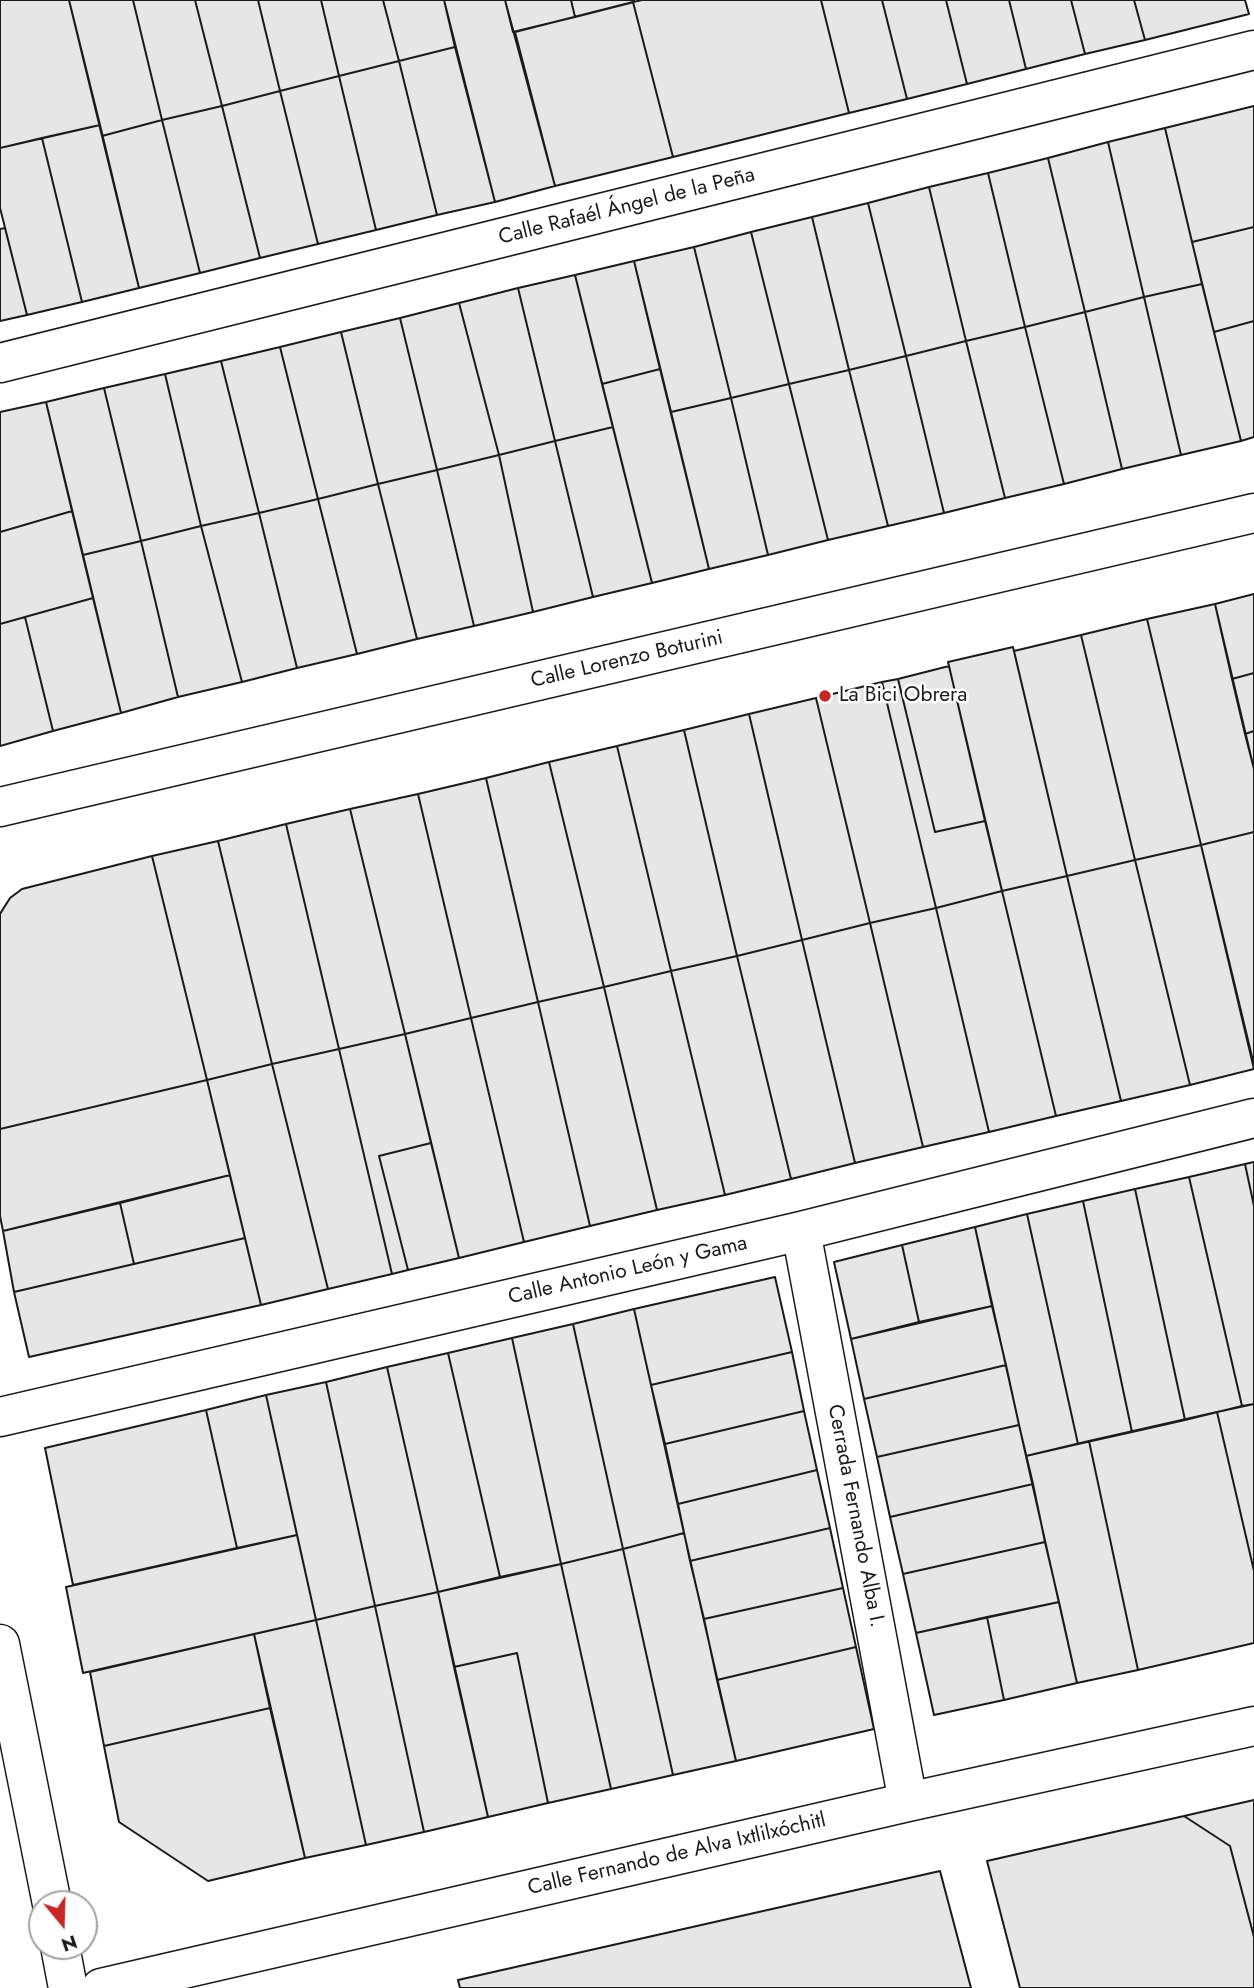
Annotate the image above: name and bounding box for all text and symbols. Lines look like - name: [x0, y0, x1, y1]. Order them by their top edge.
- street label: Calle Rafaél Ángel de la Peña: [496, 163, 758, 251]
- street label: Calle Lorenzo Boturini: [528, 626, 726, 694]
- place label: La Bici Obrera: [839, 683, 967, 709]
- marker: La Bici Obrera: [817, 688, 833, 704]
- street label: Calle Antonio León y Gama: [506, 1231, 750, 1311]
- street label: Cerrada Fernando Alba I.: [821, 1402, 889, 1630]
- street label: Calle Fernando de Alva Ixtlilxóchitl: [526, 1808, 828, 1902]
- north arrow: [28, 1890, 98, 1960]
- text: N: [58, 1928, 81, 1959]

